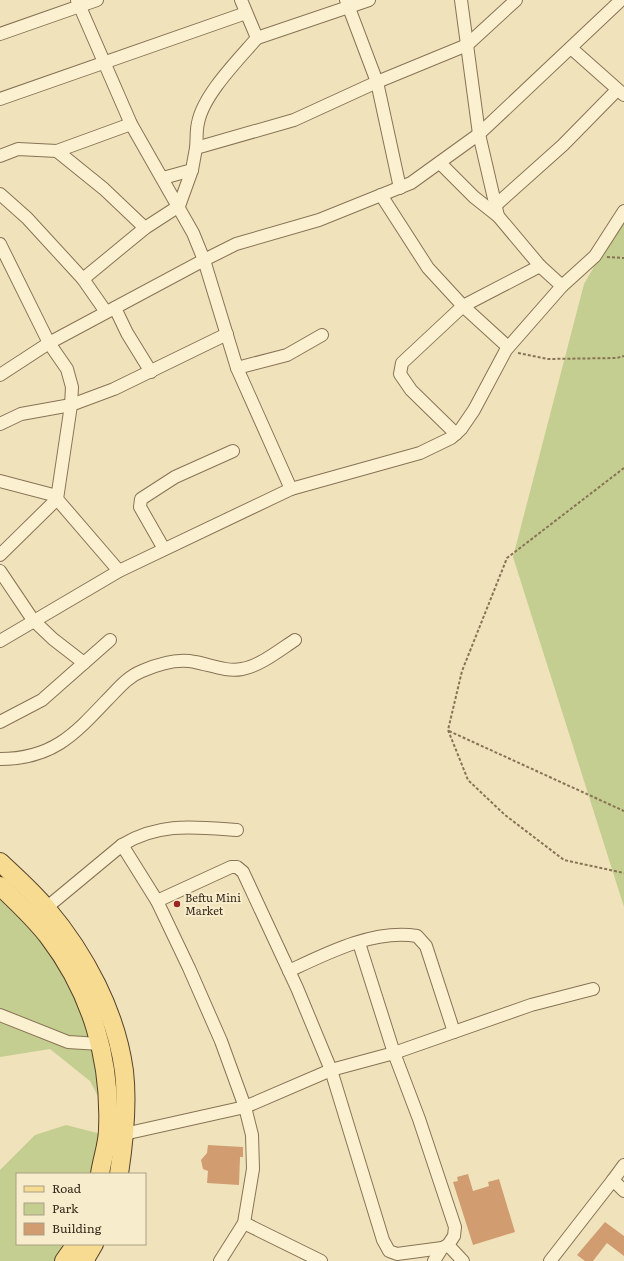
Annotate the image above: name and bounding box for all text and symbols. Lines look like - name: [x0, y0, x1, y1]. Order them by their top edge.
- place label: Beftu Mini Market: [185, 889, 241, 918]
- marker: Beftu Mini Market: [172, 899, 182, 909]
- legend: [16, 1173, 146, 1245]
- text: Road: [52, 1179, 82, 1197]
- text: Park: [52, 1199, 79, 1217]
- text: Building: [52, 1219, 102, 1237]

